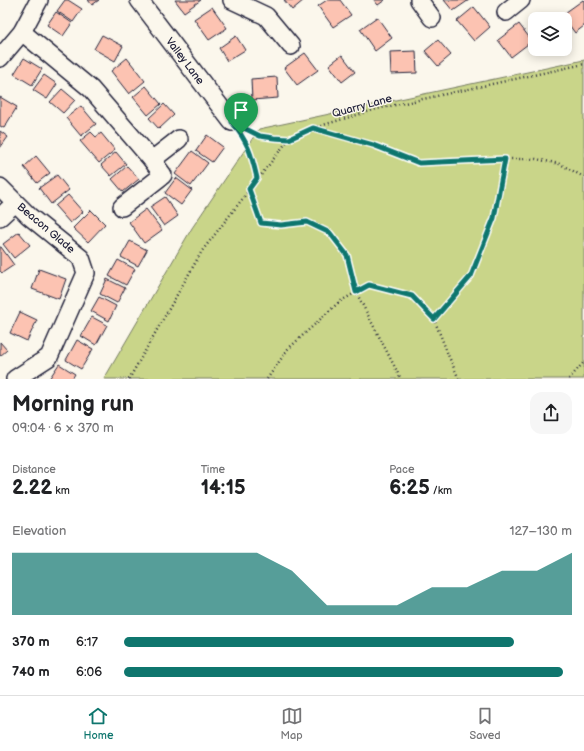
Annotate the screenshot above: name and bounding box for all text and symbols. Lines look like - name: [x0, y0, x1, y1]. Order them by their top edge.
- map controls: [528, 12, 572, 56]
- button: layers: [528, 12, 572, 56]
- street label: Valley Lane: [163, 35, 207, 87]
- street label: Quarry Lane: [331, 92, 394, 120]
- pin: [224, 93, 258, 134]
- icon: arrive: [230, 99, 252, 121]
- street label: Beacon Glade: [15, 200, 78, 256]
- text: Morning run: [12, 391, 134, 418]
- button: share: [530, 392, 572, 434]
- text: 09:04 · 6 × 370 m: [12, 420, 114, 436]
- text: Distance: [12, 463, 56, 476]
- text: Time: [201, 463, 225, 476]
- text: Pace: [389, 463, 414, 476]
- text: 2.22: [12, 476, 52, 500]
- text: 14:15: [201, 476, 246, 500]
- text: 6:25: [389, 476, 430, 500]
- text: km: [52, 484, 70, 497]
- text: /km: [430, 484, 452, 497]
- text: Elevation: [12, 523, 66, 539]
- text: 127–130 m: [509, 523, 572, 539]
- text: 370 m: [12, 634, 49, 650]
- text: 6:17: [76, 634, 98, 650]
- text: 740 m: [12, 664, 50, 680]
- text: 6:06: [76, 664, 102, 680]
- tab: Home: [84, 705, 113, 742]
- tab: Map: [280, 705, 303, 742]
- tab: Saved: [470, 705, 500, 742]

